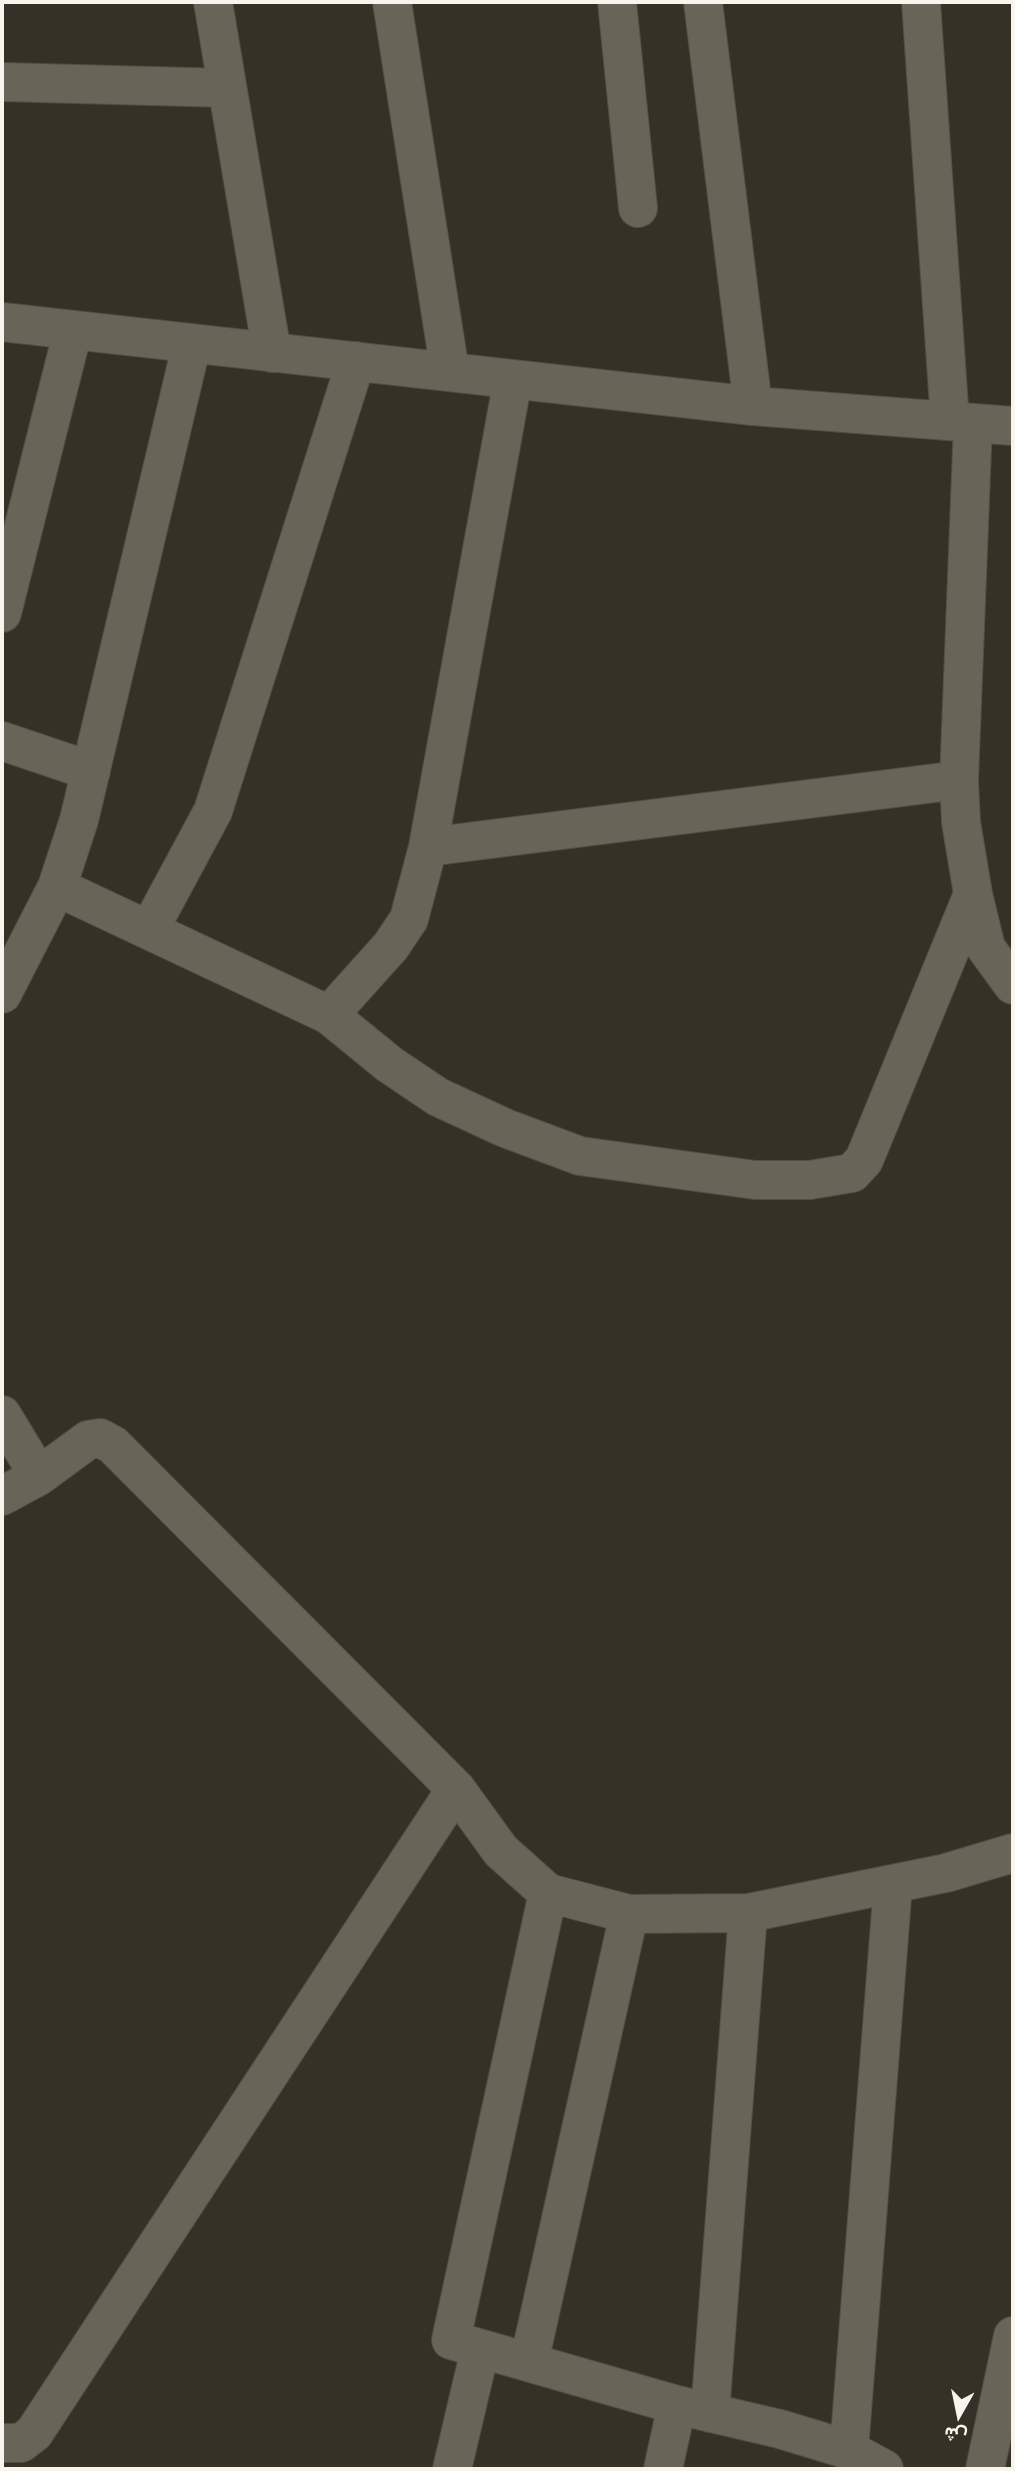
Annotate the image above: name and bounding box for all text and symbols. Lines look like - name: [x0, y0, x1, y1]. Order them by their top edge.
- north arrow: [924, 2380, 994, 2450]
- text: ش: [943, 2422, 969, 2449]

